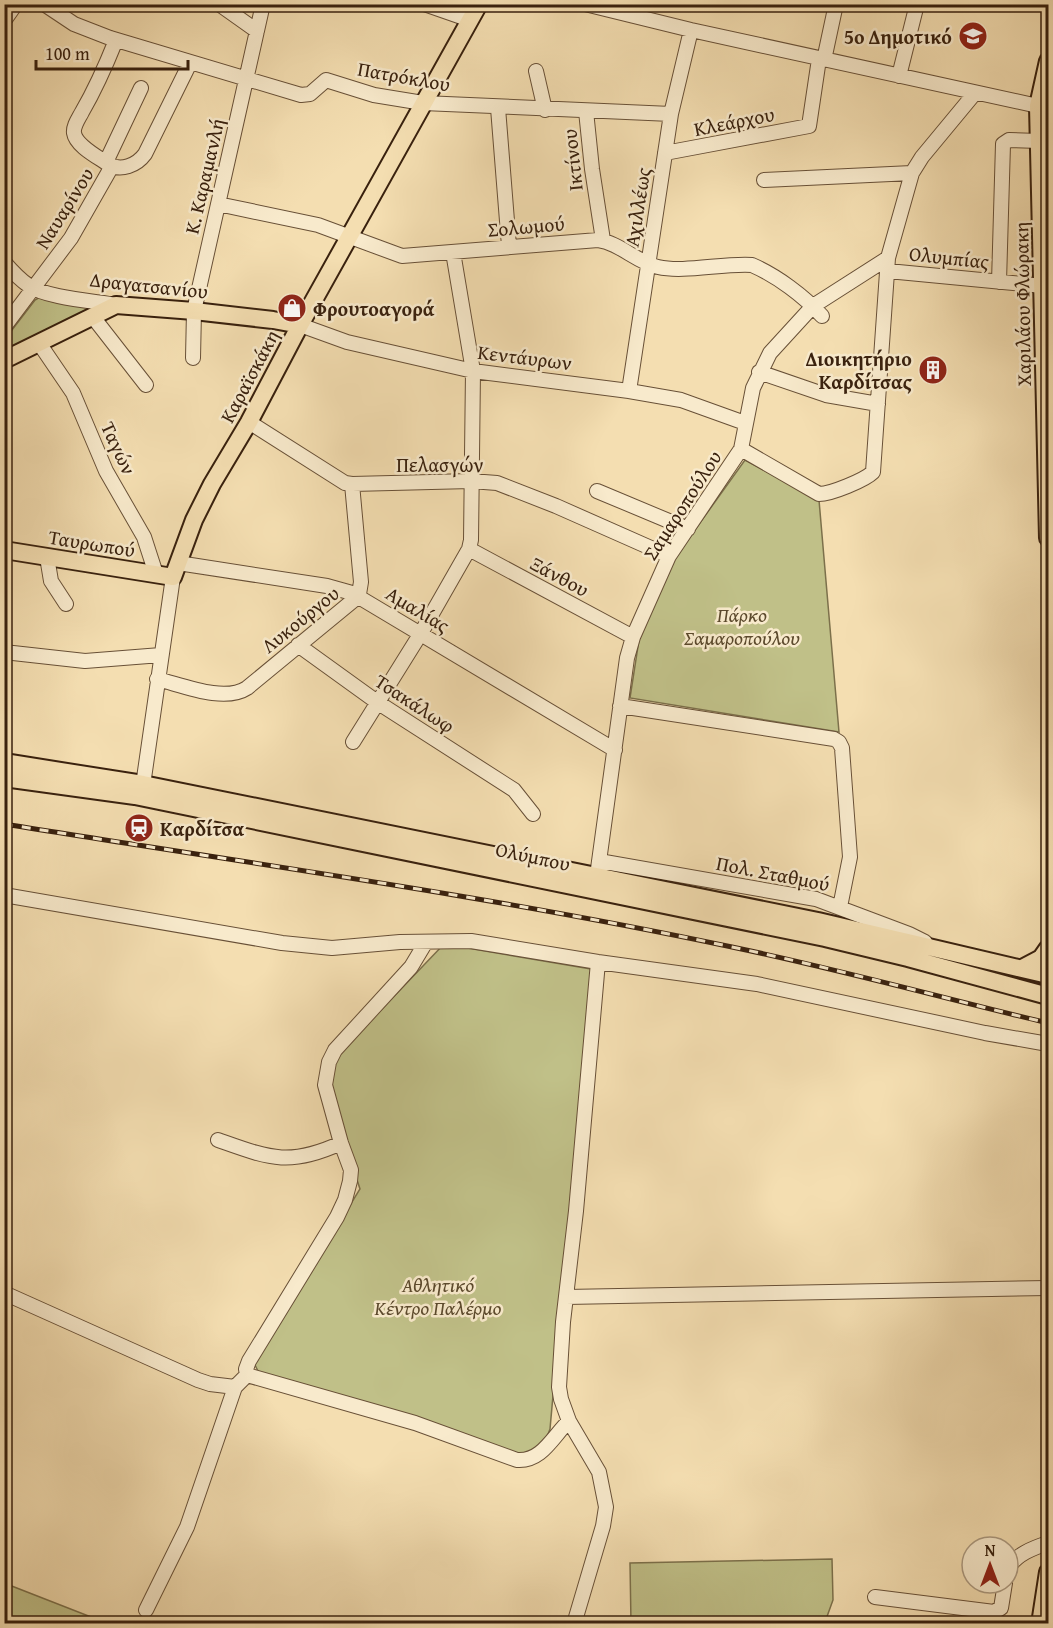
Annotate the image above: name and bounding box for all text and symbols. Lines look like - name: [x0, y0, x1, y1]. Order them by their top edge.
- school or university icon: 5ο Δημοτικό: [957, 20, 989, 52]
- place label: 5ο Δημοτικό: [844, 22, 952, 51]
- scale bar: [36, 33, 188, 71]
- text: 100 m: [45, 40, 90, 67]
- street label: Πατρόκλου: [355, 54, 453, 98]
- street label: Κλεάρχου: [691, 99, 777, 143]
- street label: Κ. Καραμανλή: [177, 116, 231, 236]
- street label: Ικτίνου: [554, 128, 590, 192]
- street label: Ναυαρίνου: [28, 162, 100, 254]
- street label: Αχιλλέως: [616, 165, 658, 249]
- street label: Σολωμού: [486, 208, 566, 244]
- street label: Χαριλάου Φλώρακη: [1006, 221, 1038, 387]
- street label: Ολυμπίας: [908, 238, 991, 276]
- street label: Δραγατσανίου: [89, 264, 209, 306]
- shop icon: Φρουτοαγορά: [276, 292, 308, 324]
- place label: Φρουτοαγορά: [313, 294, 435, 323]
- street label: Καραϊσκάκη: [212, 324, 286, 428]
- street label: Κεντάυρων: [476, 337, 574, 377]
- place label: Διοικητήριο Καρδίτσας: [805, 344, 913, 396]
- building icon: Διοικητήριο Καρδίτσας: [917, 354, 949, 386]
- street label: Ταγών: [94, 417, 144, 479]
- street label: Σαμαροπούλου: [636, 444, 728, 566]
- street label: Πελασγών: [396, 450, 484, 479]
- street label: Ταυρωπού: [47, 522, 137, 564]
- street label: Ξάνθου: [526, 549, 594, 603]
- street label: Λυκούργου: [255, 578, 345, 660]
- street label: Αμαλίας: [381, 579, 456, 640]
- park label: Πάρκο Σαμαροπούλου: [684, 600, 800, 652]
- street label: Τσακάλωφ: [369, 666, 461, 740]
- station icon: Καρδίτσα: [123, 812, 155, 844]
- place label: Καρδίτσα: [160, 814, 244, 843]
- street label: Ολύμπου: [493, 834, 573, 878]
- street label: Πολ. Σταθμού: [714, 848, 832, 898]
- park label: Αθλητικό Κέντρο Παλέρμο: [374, 1270, 502, 1322]
- north arrow: [960, 1535, 1020, 1595]
- text: N: [985, 1538, 996, 1562]

